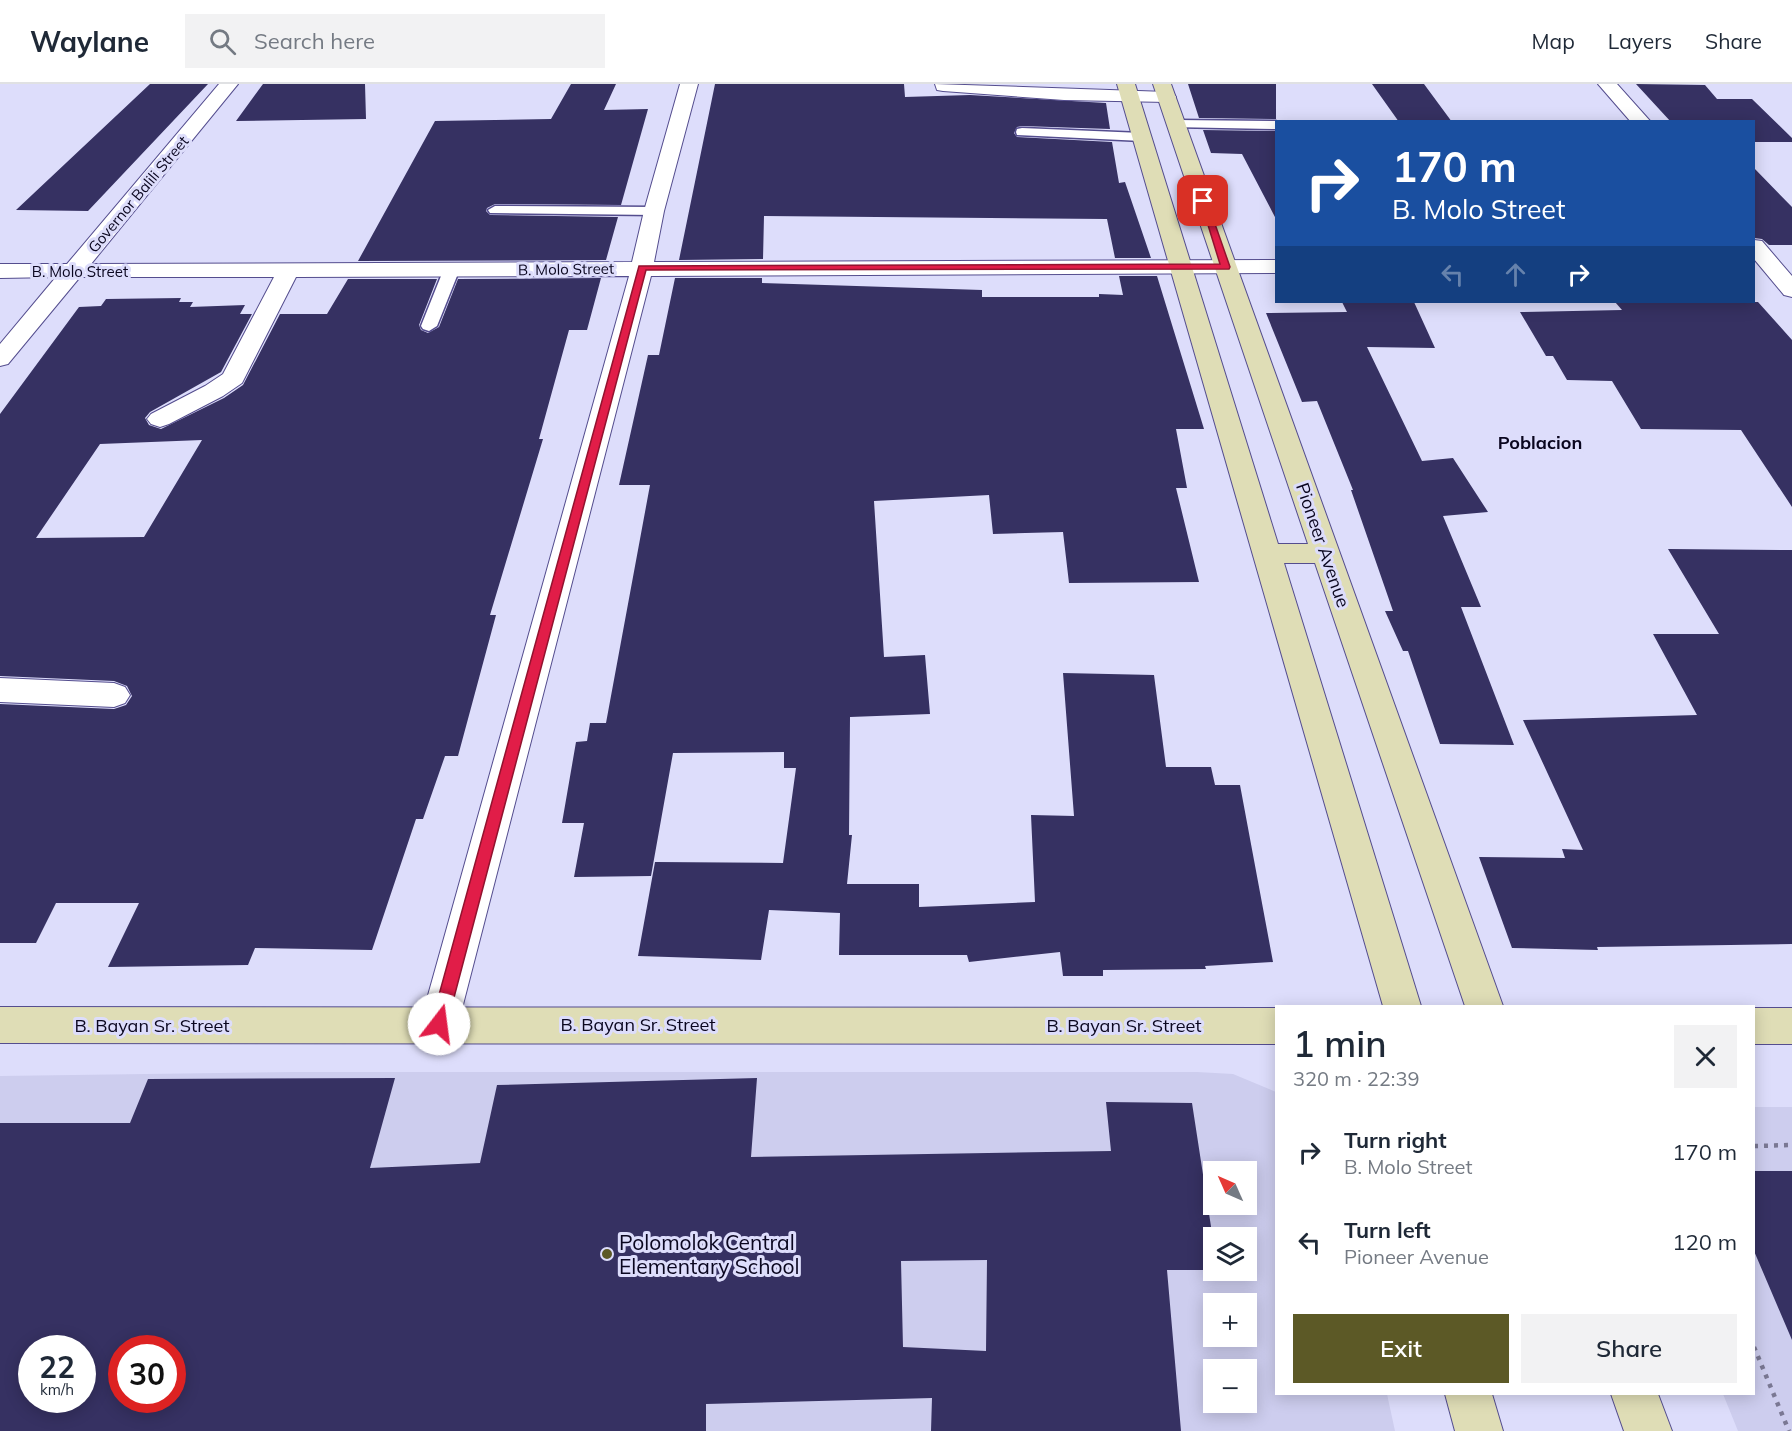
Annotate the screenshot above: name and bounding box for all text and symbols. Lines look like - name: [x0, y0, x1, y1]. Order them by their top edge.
- search box: [185, 14, 605, 68]
- text: Waylane: [30, 24, 149, 59]
- icon: search: [206, 25, 239, 58]
- text: Search here: [254, 27, 375, 55]
- text: Map: [1532, 28, 1575, 54]
- text: Layers: [1608, 28, 1672, 54]
- text: Share: [1705, 28, 1762, 54]
- street label: Governor Balili Street: [84, 132, 192, 256]
- text: 170 m: [1392, 140, 1517, 193]
- icon: right: [1293, 144, 1371, 222]
- pin: [1177, 175, 1228, 226]
- icon: arrive: [1186, 184, 1219, 217]
- text: B. Molo Street: [1392, 192, 1565, 226]
- icon: left: [1436, 258, 1469, 291]
- icon: ahead: [1499, 258, 1532, 291]
- icon: right: [1562, 258, 1595, 291]
- street label: B. Molo Street: [518, 259, 614, 279]
- street label: B. Molo Street: [32, 262, 128, 281]
- district label: Poblacion: [1498, 431, 1582, 454]
- street label: Pioneer Avenue: [1291, 480, 1355, 610]
- position arrow: [407, 992, 471, 1056]
- street label: B. Bayan Sr. Street: [560, 1013, 716, 1036]
- street label: B. Bayan Sr. Street: [74, 1014, 230, 1037]
- street label: B. Bayan Sr. Street: [1046, 1014, 1202, 1037]
- text: 1 min: [1293, 1021, 1387, 1066]
- button: close: [1674, 1025, 1737, 1088]
- text: 320 m · 22:39: [1293, 1066, 1419, 1091]
- text: Turn right: [1344, 1126, 1447, 1154]
- icon: right: [1293, 1136, 1326, 1169]
- text: 170 m: [1672, 1138, 1737, 1166]
- text: B. Molo Street: [1344, 1154, 1473, 1179]
- north arrow: [1203, 1161, 1257, 1215]
- map controls: [1203, 1161, 1257, 1413]
- text: Turn left: [1344, 1216, 1431, 1244]
- icon: left: [1293, 1226, 1326, 1259]
- button: layers: [1203, 1227, 1257, 1281]
- text: 120 m: [1672, 1228, 1737, 1256]
- place label: Polomolok Central Elementary School: [619, 1229, 800, 1279]
- text: Pioneer Avenue: [1344, 1244, 1489, 1269]
- marker: Polomolok Central Elementary School: [600, 1247, 614, 1261]
- button: +: [1203, 1293, 1257, 1347]
- button: Exit: [1293, 1314, 1509, 1383]
- button: Share: [1521, 1314, 1737, 1383]
- speed limit sign: 30: [108, 1335, 186, 1413]
- text: 22: [39, 1348, 75, 1386]
- button: −: [1203, 1359, 1257, 1413]
- text: km/h: [40, 1380, 74, 1399]

